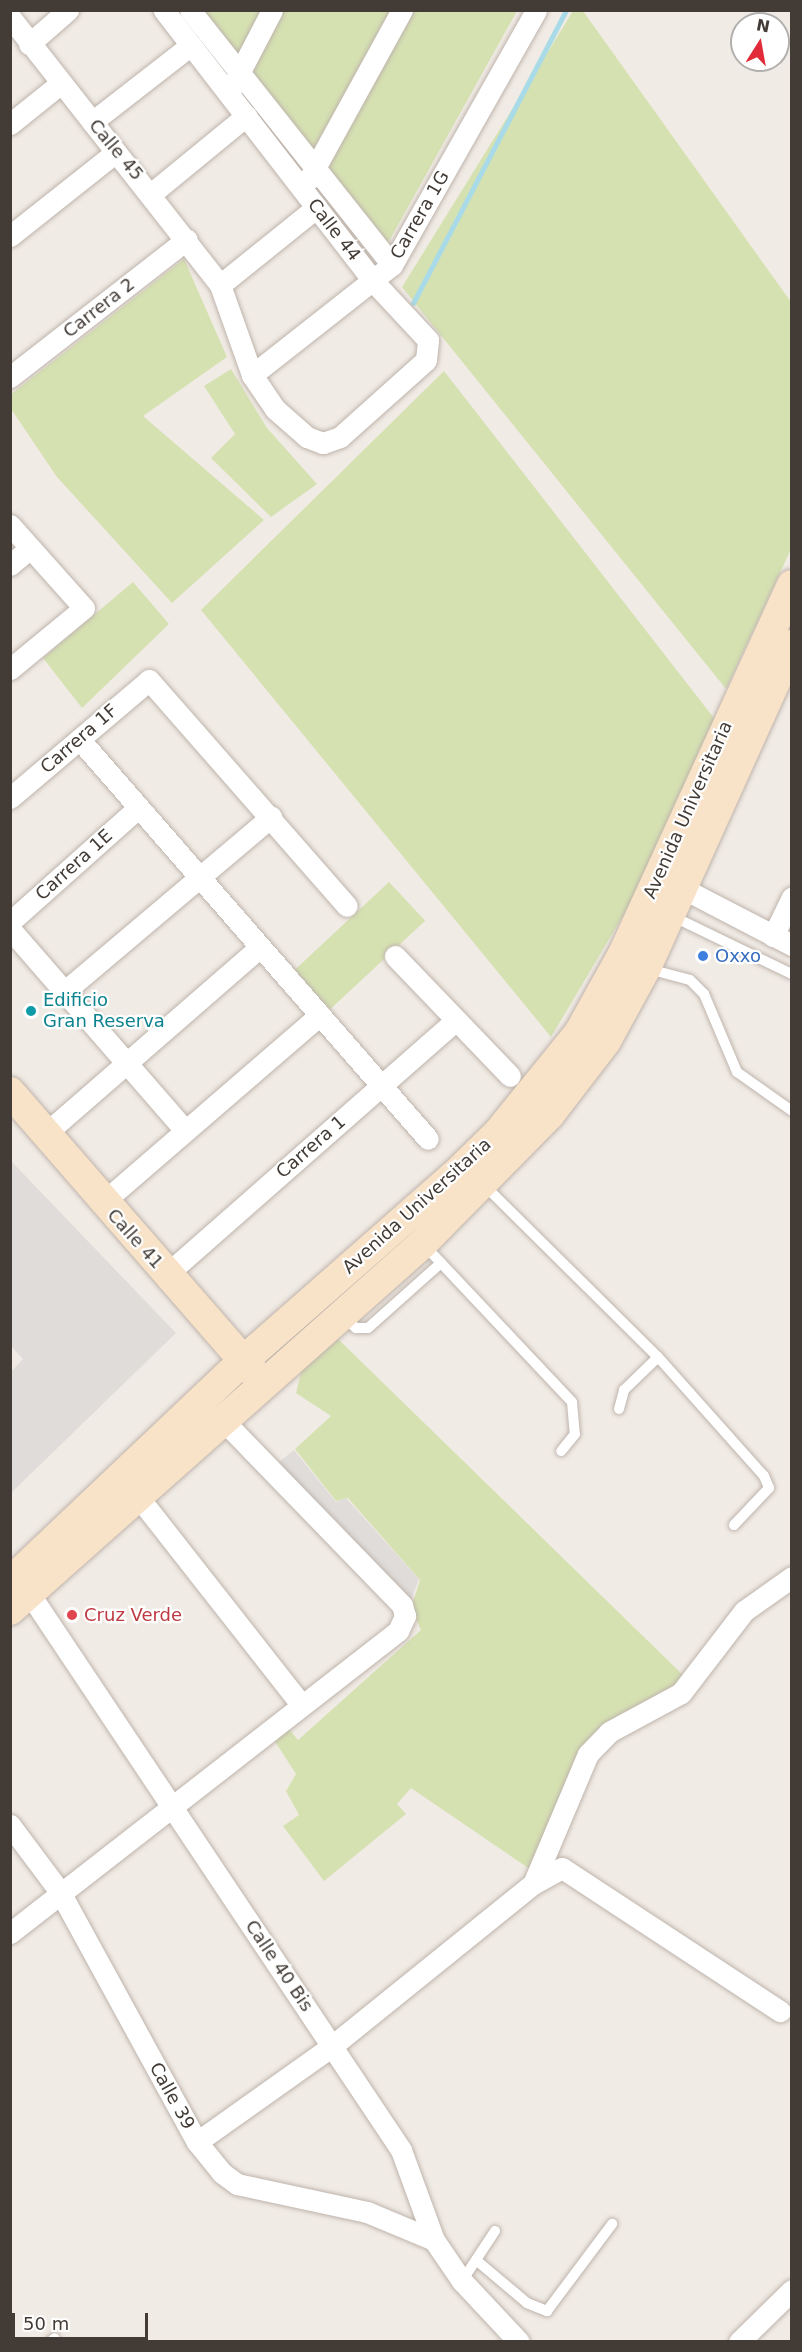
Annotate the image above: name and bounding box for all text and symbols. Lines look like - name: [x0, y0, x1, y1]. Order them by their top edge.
- north arrow: [730, 12, 790, 72]
- text: N: [755, 15, 772, 36]
- street label: Calle 45: [84, 115, 148, 185]
- street label: Carrera 1G: [386, 167, 454, 263]
- street label: Calle 44: [303, 194, 365, 266]
- street label: Carrera 2: [59, 274, 139, 342]
- street label: Carrera 1F: [36, 700, 122, 778]
- street label: Avenida Universitaria: [639, 718, 737, 902]
- street label: Carrera 1E: [31, 825, 117, 905]
- place label: Oxxo: [715, 945, 761, 967]
- marker: Oxxo: [696, 949, 710, 963]
- place label: Edificio Gran Reserva: [43, 990, 165, 1032]
- marker: Edificio Gran Reserva: [24, 1004, 38, 1018]
- street label: Carrera 1: [272, 1111, 350, 1183]
- street label: Avenida Universitaria: [338, 1134, 496, 1278]
- street label: Calle 41: [102, 1205, 168, 1273]
- place label: Cruz Verde: [84, 1604, 182, 1626]
- marker: Cruz Verde: [65, 1608, 79, 1622]
- street label: Calle 40 Bis: [240, 1916, 318, 2016]
- street label: Calle 39: [145, 2059, 199, 2133]
- scale bar: [15, 2301, 152, 2339]
- text: 50 m: [23, 2313, 69, 2334]

